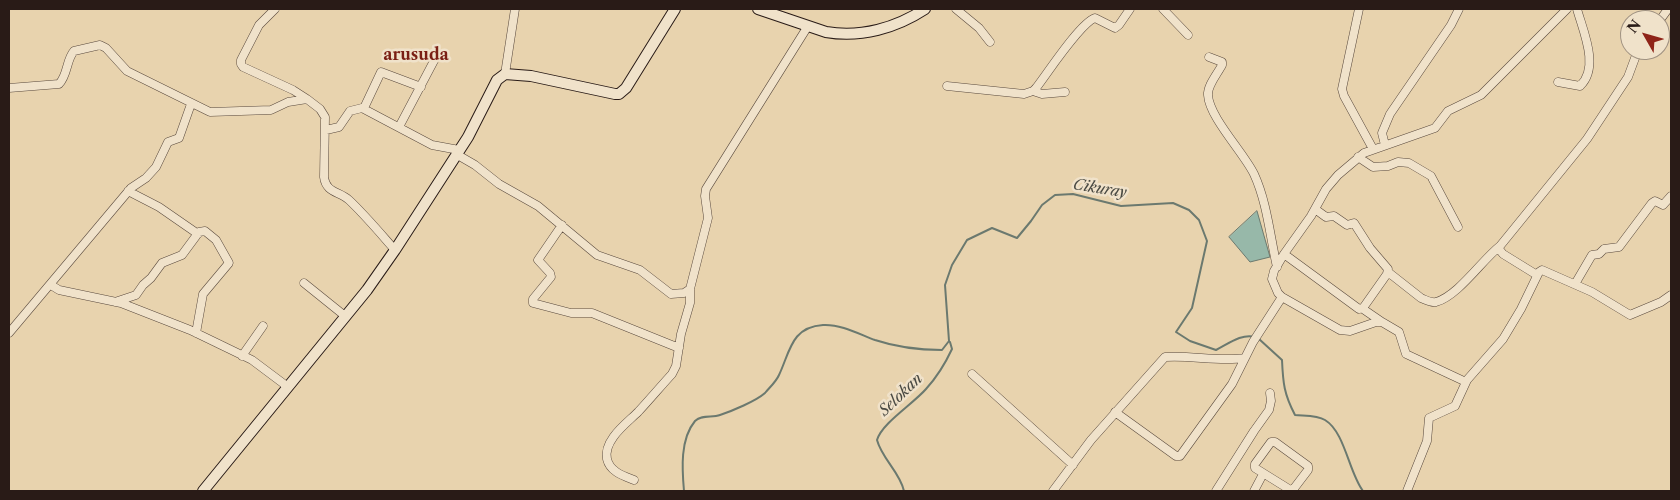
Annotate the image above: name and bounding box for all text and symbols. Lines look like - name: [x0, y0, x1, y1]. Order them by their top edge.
- north arrow: [1620, 10, 1670, 60]
- text: N: [1623, 16, 1645, 37]
- district label: arusuda: [383, 45, 449, 65]
- water label: Cikuray: [1072, 176, 1128, 202]
- water label: Selokan: [876, 370, 926, 420]

